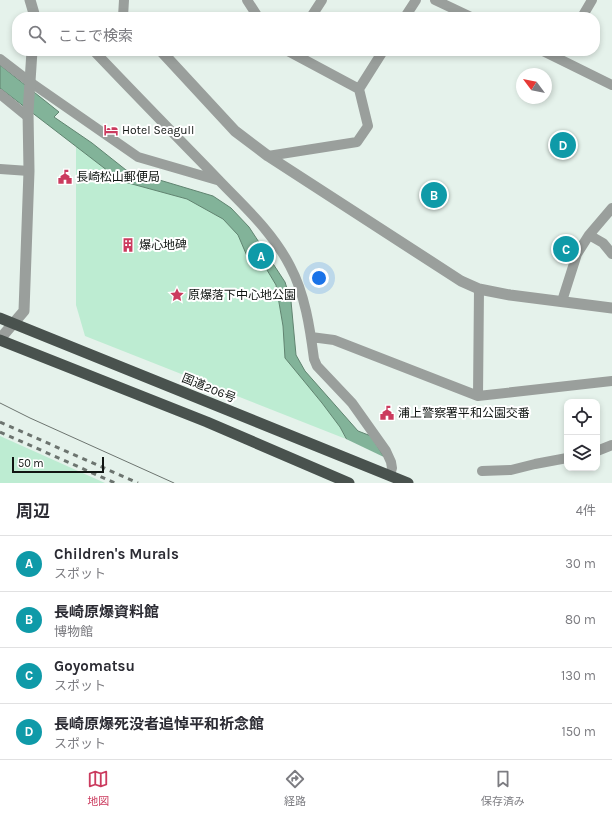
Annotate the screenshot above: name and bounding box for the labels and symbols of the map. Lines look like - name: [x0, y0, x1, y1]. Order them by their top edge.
- north arrow: [516, 68, 552, 104]
- hotel icon: Hotel Seagull: [103, 122, 119, 138]
- place label: Hotel Seagull: [122, 123, 194, 137]
- pin: D: [550, 130, 576, 160]
- public building icon: 長崎松山郵便局: [57, 169, 73, 185]
- place label: 長崎松山郵便局: [76, 170, 160, 184]
- pin: B: [421, 180, 447, 210]
- pin: C: [553, 234, 579, 264]
- building icon: 爆心地碑: [120, 237, 136, 253]
- place label: 爆心地碑: [139, 238, 187, 252]
- pin: A: [248, 241, 274, 271]
- your location: [309, 268, 329, 288]
- place icon: 原爆落下中心地公園: [169, 287, 185, 303]
- place label: 原爆落下中心地公園: [188, 288, 296, 302]
- street label: 国道206号: [180, 371, 238, 405]
- public building icon: 浦上警察署平和公園交番: [379, 405, 395, 421]
- place label: 浦上警察署平和公園交番: [398, 406, 530, 420]
- scale bar: [12, 455, 104, 474]

